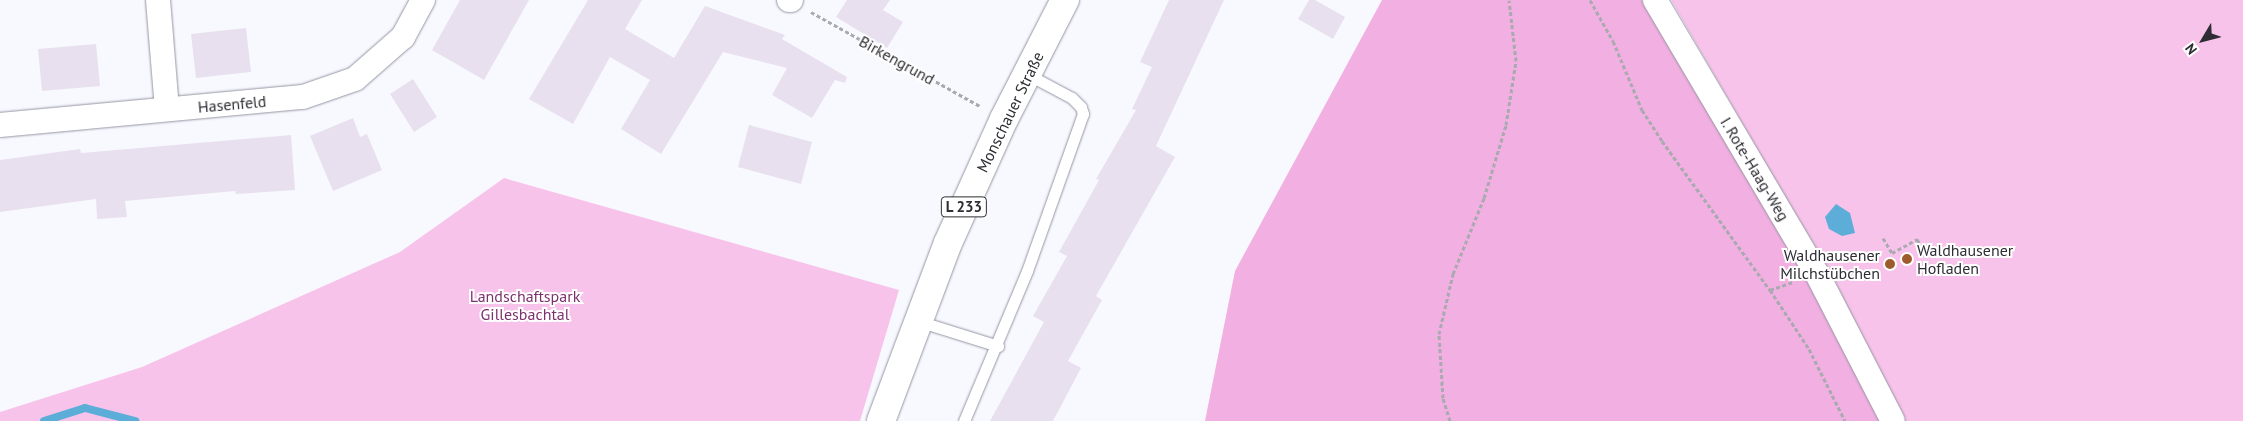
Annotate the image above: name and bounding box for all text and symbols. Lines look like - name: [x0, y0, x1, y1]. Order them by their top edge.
- north arrow: [2178, 15, 2228, 65]
- street label: Birkengrund: [856, 31, 938, 89]
- text: N: [2181, 40, 2201, 58]
- street label: Monschauer Straße: [972, 48, 1048, 176]
- street label: Hasenfeld: [197, 91, 267, 117]
- street label: I. Rote-Haag-Weg: [1716, 113, 1794, 225]
- road number: L 233: [940, 194, 988, 220]
- place label: Waldhausener Hofladen: [1917, 240, 2013, 278]
- place label: Waldhausener Milchstübchen: [1780, 245, 1880, 283]
- marker: Waldhausener Hofladen: [1901, 253, 1913, 265]
- marker: Waldhausener Milchstübchen: [1884, 258, 1896, 270]
- park label: Landschaftspark Gillesbachtal: [470, 286, 580, 324]

